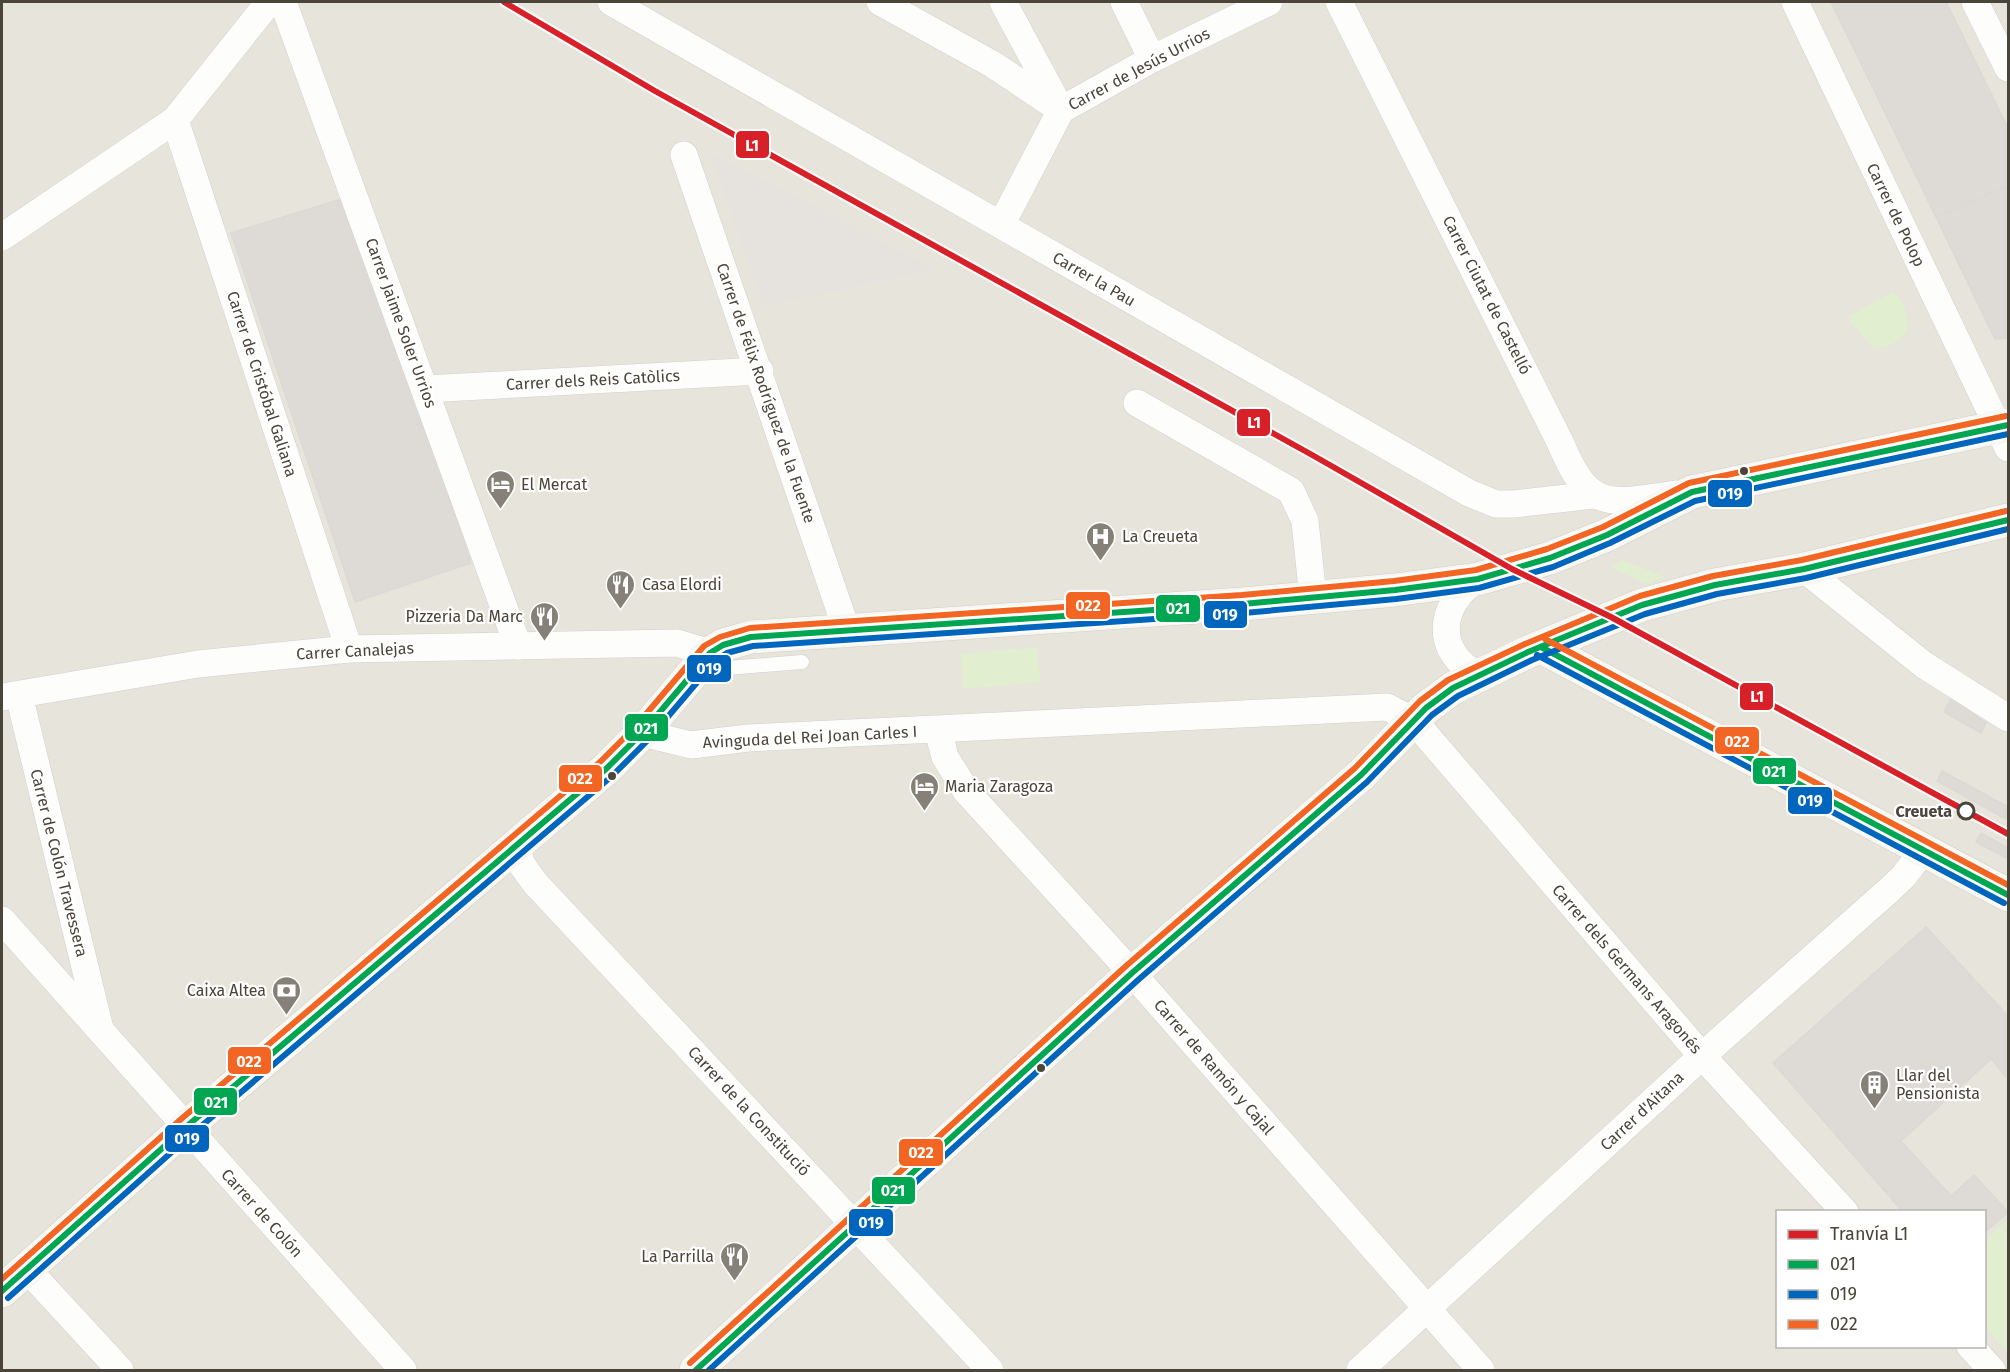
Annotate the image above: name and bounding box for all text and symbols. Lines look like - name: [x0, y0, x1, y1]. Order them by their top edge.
- street label: Carrer de Jesús Urrios: [1065, 24, 1213, 114]
- line badge: L1: [735, 130, 770, 159]
- text: L1: [745, 136, 759, 155]
- street label: Carrer de Polop: [1863, 160, 1929, 270]
- street label: Carrer Ciutat de Castelló: [1439, 212, 1535, 378]
- street label: Carrer Jaime Soler Urrios: [361, 235, 441, 411]
- street label: Carrer la Pau: [1049, 248, 1139, 310]
- street label: Carrer de Félix Rodríguez de la Fuente: [712, 261, 820, 525]
- street label: Carrer de Cristóbal Galiana: [223, 289, 301, 479]
- street label: Carrer dels Reis Catòlics: [505, 366, 681, 394]
- line badge: L1: [1236, 408, 1271, 437]
- text: L1: [1247, 413, 1261, 432]
- unlabelled marker: [1738, 465, 1750, 477]
- hotel icon: El Mercat: [484, 468, 516, 510]
- place label: El Mercat: [521, 475, 587, 494]
- line badge: 019: [1707, 479, 1753, 508]
- text: 019: [1717, 484, 1743, 503]
- hospital icon: La Creueta: [1085, 520, 1117, 562]
- place label: La Creueta: [1122, 527, 1198, 546]
- restaurant icon: Casa Elordi: [605, 568, 637, 610]
- place label: Casa Elordi: [642, 575, 722, 594]
- line badge: 022: [1065, 591, 1111, 620]
- line badge: 021: [1155, 594, 1201, 623]
- text: 022: [1075, 596, 1101, 615]
- text: 021: [1166, 599, 1190, 618]
- restaurant icon: Pizzeria Da Marc: [528, 600, 560, 642]
- line badge: 019: [1203, 600, 1248, 629]
- text: 019: [1212, 605, 1238, 624]
- place label: Pizzeria Da Marc: [405, 607, 523, 626]
- street label: Carrer Canalejas: [296, 638, 414, 664]
- line badge: 019: [686, 654, 732, 683]
- text: 019: [696, 659, 722, 678]
- line badge: L1: [1739, 682, 1774, 711]
- text: L1: [1750, 687, 1764, 706]
- line badge: 021: [624, 713, 669, 742]
- text: 021: [634, 719, 658, 738]
- street label: Avinguda del Rei Joan Carles I: [702, 722, 918, 752]
- line badge: 022: [1714, 726, 1760, 755]
- text: 022: [1724, 732, 1750, 751]
- line badge: 021: [1752, 757, 1797, 785]
- text: 021: [1762, 762, 1786, 781]
- line badge: 022: [558, 764, 603, 793]
- street label: Carrer de Colón Travessera: [26, 767, 92, 959]
- text: 022: [567, 769, 593, 788]
- unlabelled marker: [606, 770, 618, 782]
- hotel icon: Maria Zaragoza: [908, 770, 940, 812]
- place label: Maria Zaragoza: [945, 777, 1054, 796]
- line badge: 019: [1787, 786, 1833, 815]
- text: 019: [1797, 791, 1823, 810]
- place label: Creueta: [1895, 802, 1952, 821]
- marker: Creueta: [1957, 802, 1975, 820]
- street label: Carrer dels Germans Aragonés: [1548, 880, 1706, 1058]
- bank icon: Caixa Altea: [271, 974, 303, 1016]
- place label: Caixa Altea: [187, 981, 266, 1000]
- street label: Carrer de Ramón y Cajal: [1150, 995, 1278, 1139]
- street label: Carrer de la Constitució: [684, 1042, 814, 1180]
- line badge: 022: [227, 1046, 272, 1075]
- text: 022: [236, 1052, 262, 1071]
- unlabelled marker: [1035, 1062, 1047, 1074]
- place label: Llar del Pensionista: [1896, 1066, 1980, 1103]
- street label: Carrer d'Aitana: [1596, 1067, 1688, 1155]
- building icon: Llar del Pensionista: [1859, 1068, 1891, 1110]
- line badge: 021: [193, 1087, 238, 1116]
- text: 021: [204, 1093, 228, 1112]
- line badge: 019: [164, 1124, 210, 1153]
- text: 019: [174, 1129, 200, 1148]
- line badge: 022: [898, 1138, 944, 1167]
- text: 022: [908, 1143, 934, 1162]
- street label: Carrer de Colón: [217, 1165, 307, 1261]
- line badge: 021: [871, 1176, 916, 1205]
- text: 021: [881, 1181, 905, 1200]
- line badge: 019: [848, 1208, 894, 1237]
- legend: [1776, 1210, 1986, 1348]
- text: 019: [858, 1213, 884, 1232]
- text: Tranvía L1: [1830, 1223, 1908, 1245]
- restaurant icon: La Parrilla: [719, 1240, 751, 1282]
- place label: La Parrilla: [641, 1247, 714, 1266]
- text: 021: [1830, 1253, 1856, 1275]
- text: 019: [1830, 1283, 1857, 1305]
- text: 022: [1830, 1313, 1858, 1335]

